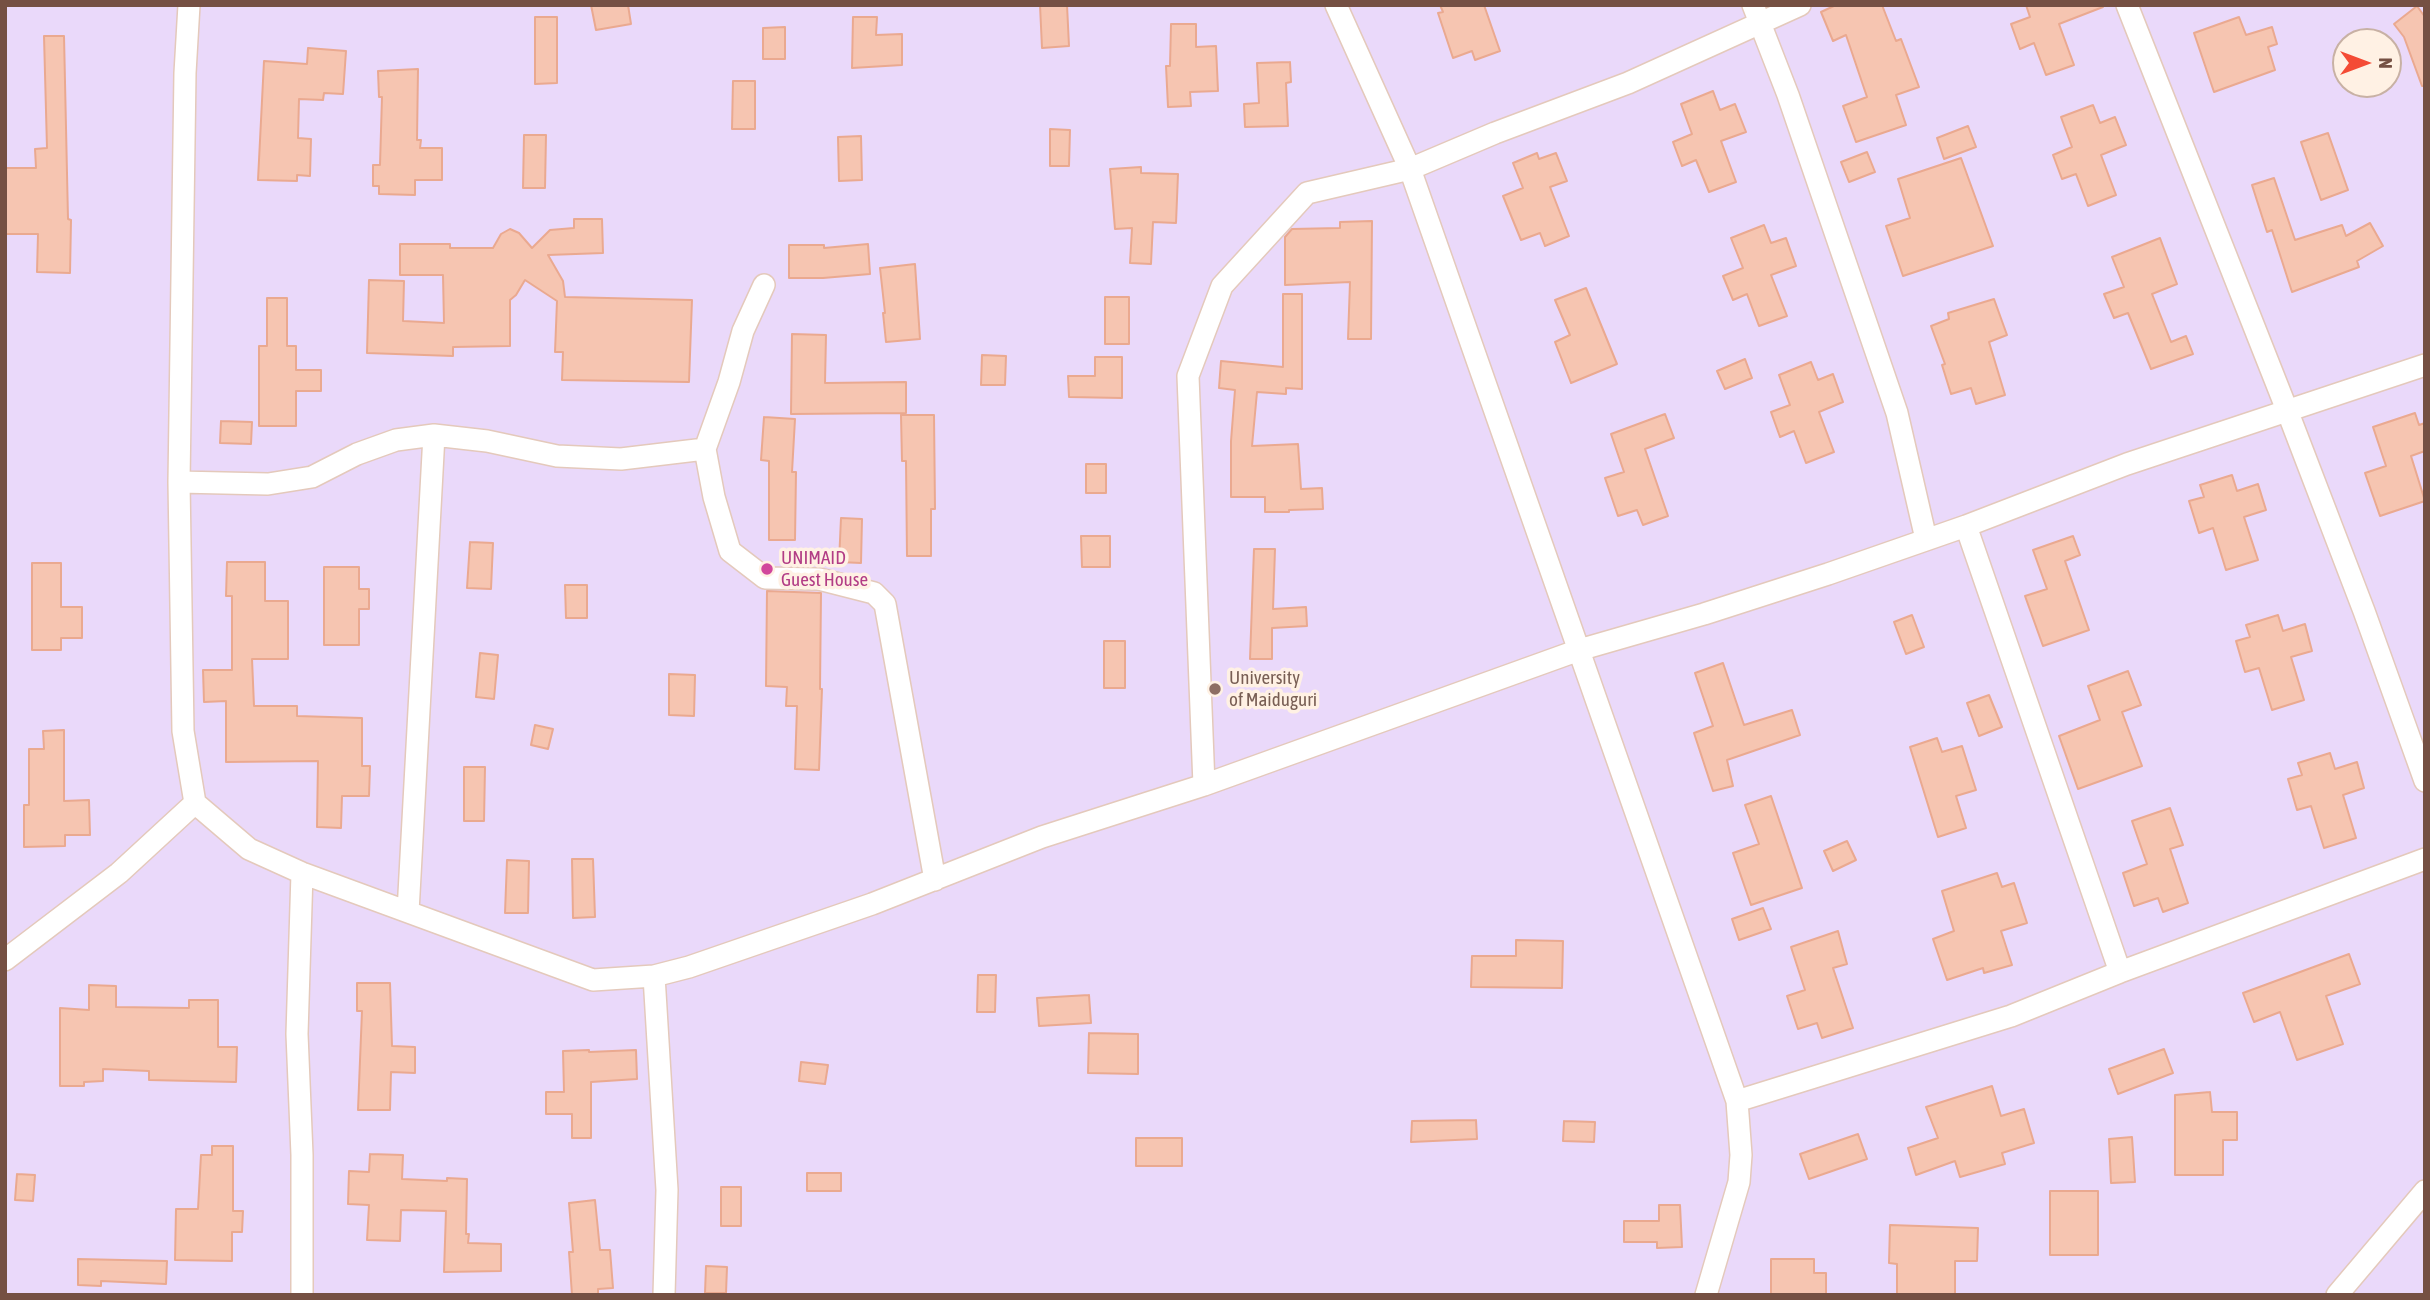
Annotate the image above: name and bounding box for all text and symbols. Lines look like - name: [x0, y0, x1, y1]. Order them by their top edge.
- north arrow: [2332, 28, 2402, 98]
- text: N: [2375, 57, 2397, 69]
- place label: UNIMAID Guest House: [781, 547, 868, 591]
- marker: UNIMAID Guest House: [759, 561, 775, 577]
- place label: University of Maiduguri: [1229, 667, 1317, 711]
- marker: University of Maiduguri: [1207, 681, 1223, 697]

